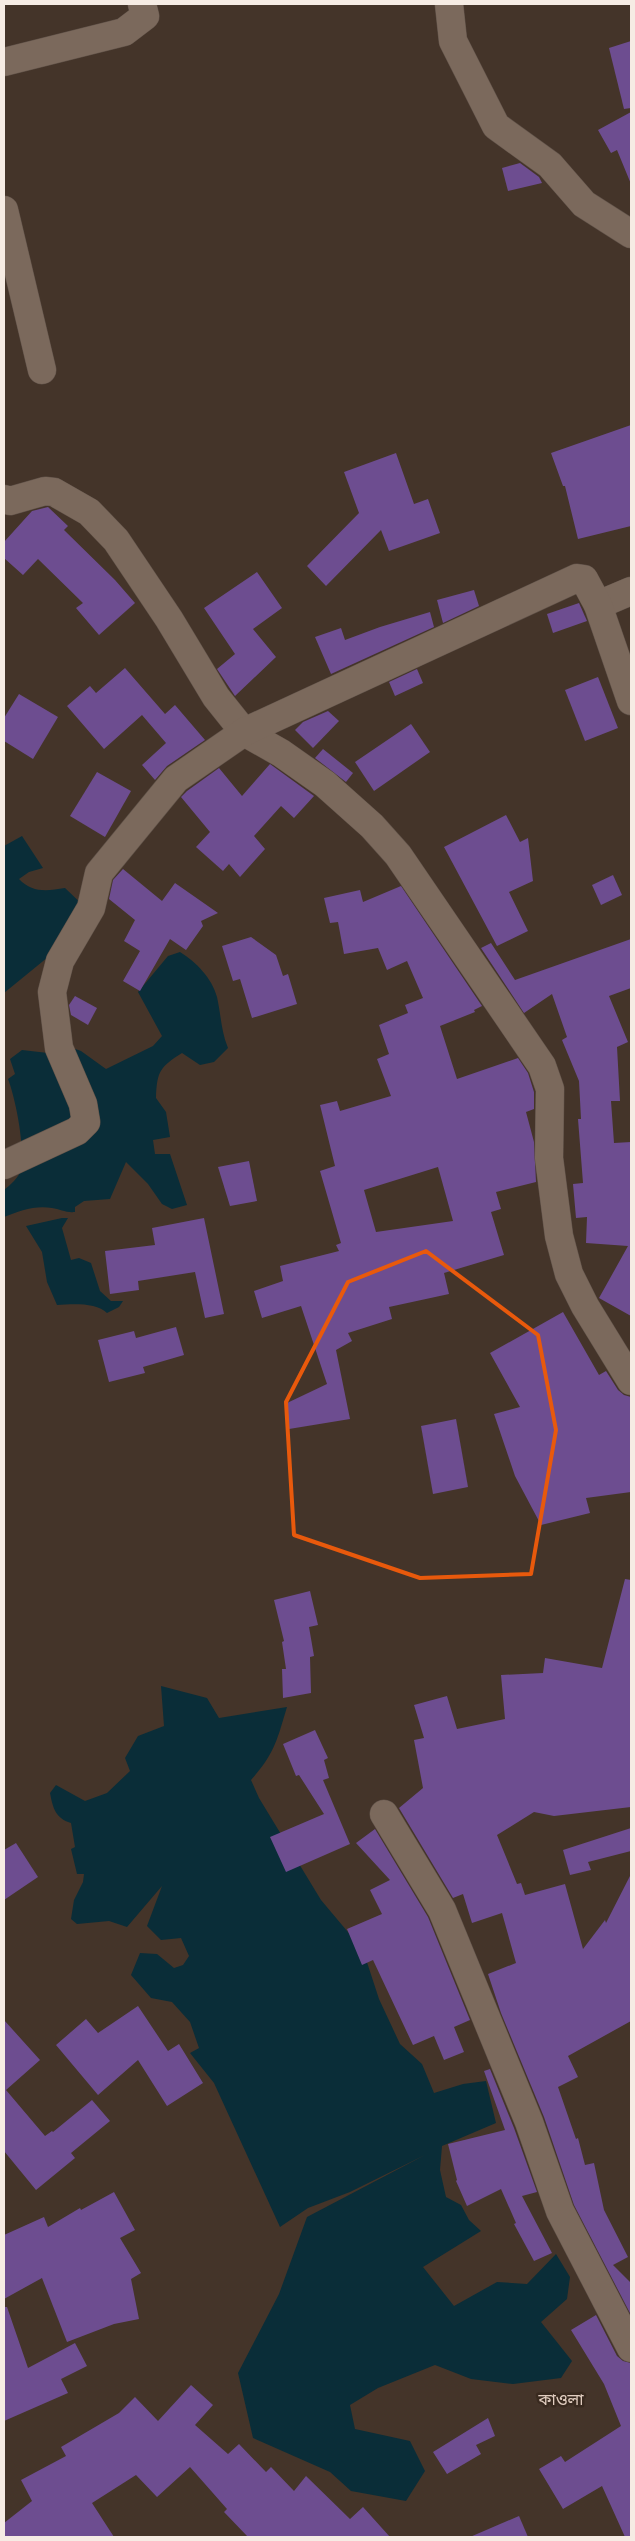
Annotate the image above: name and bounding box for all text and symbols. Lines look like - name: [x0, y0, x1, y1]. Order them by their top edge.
- district label: কাওলা: [538, 2390, 584, 2409]

